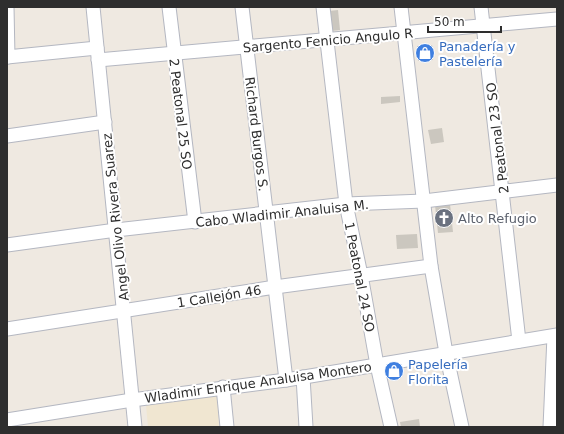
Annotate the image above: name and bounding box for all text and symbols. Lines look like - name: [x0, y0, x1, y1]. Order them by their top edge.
- scale bar: [428, 8, 501, 34]
- text: 50 m: [434, 15, 465, 29]
- street label: Sargento Fenicio Angulo R: [242, 26, 414, 55]
- place label: Panadería y Pastelería: [439, 39, 516, 69]
- shop icon: Panadería y Pastelería: [414, 42, 436, 64]
- street label: 2 Peatonal 25 SO: [166, 58, 195, 171]
- street label: Richard Burgos S.: [242, 76, 271, 192]
- street label: 2 Peatonal 23 SO: [483, 81, 512, 194]
- street label: Angel Olivo Rivera Suarez: [99, 132, 132, 302]
- street label: Cabo Wladimir Analuisa M.: [195, 197, 369, 230]
- church icon: Alto Refugio: [433, 207, 455, 229]
- place label: Alto Refugio: [458, 211, 537, 226]
- street label: 1 Peatonal 24 SO: [341, 221, 378, 333]
- street label: 1 Callejón 46: [176, 282, 262, 311]
- place label: Papelería Florita: [408, 357, 468, 387]
- street label: Wladimir Enrique Analuisa Montero: [144, 359, 373, 406]
- shop icon: Papelería Florita: [383, 360, 405, 382]

